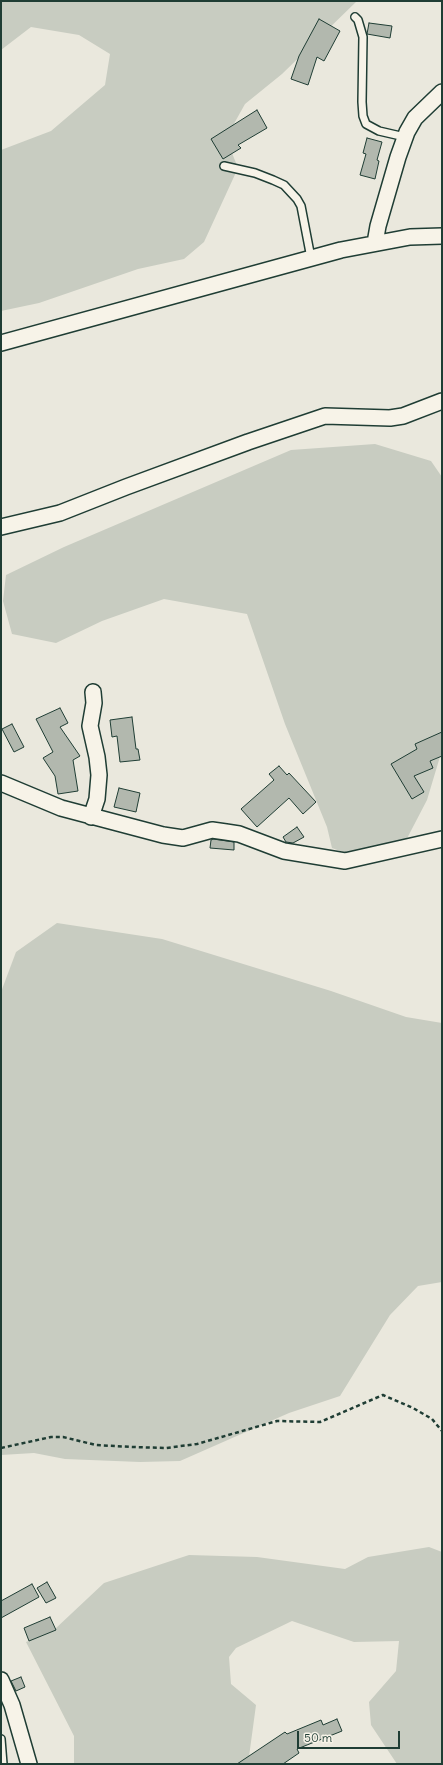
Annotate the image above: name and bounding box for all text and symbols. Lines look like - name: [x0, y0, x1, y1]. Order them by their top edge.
- scale bar: [299, 1723, 402, 1749]
- text: 50 m: [304, 1730, 332, 1745]

